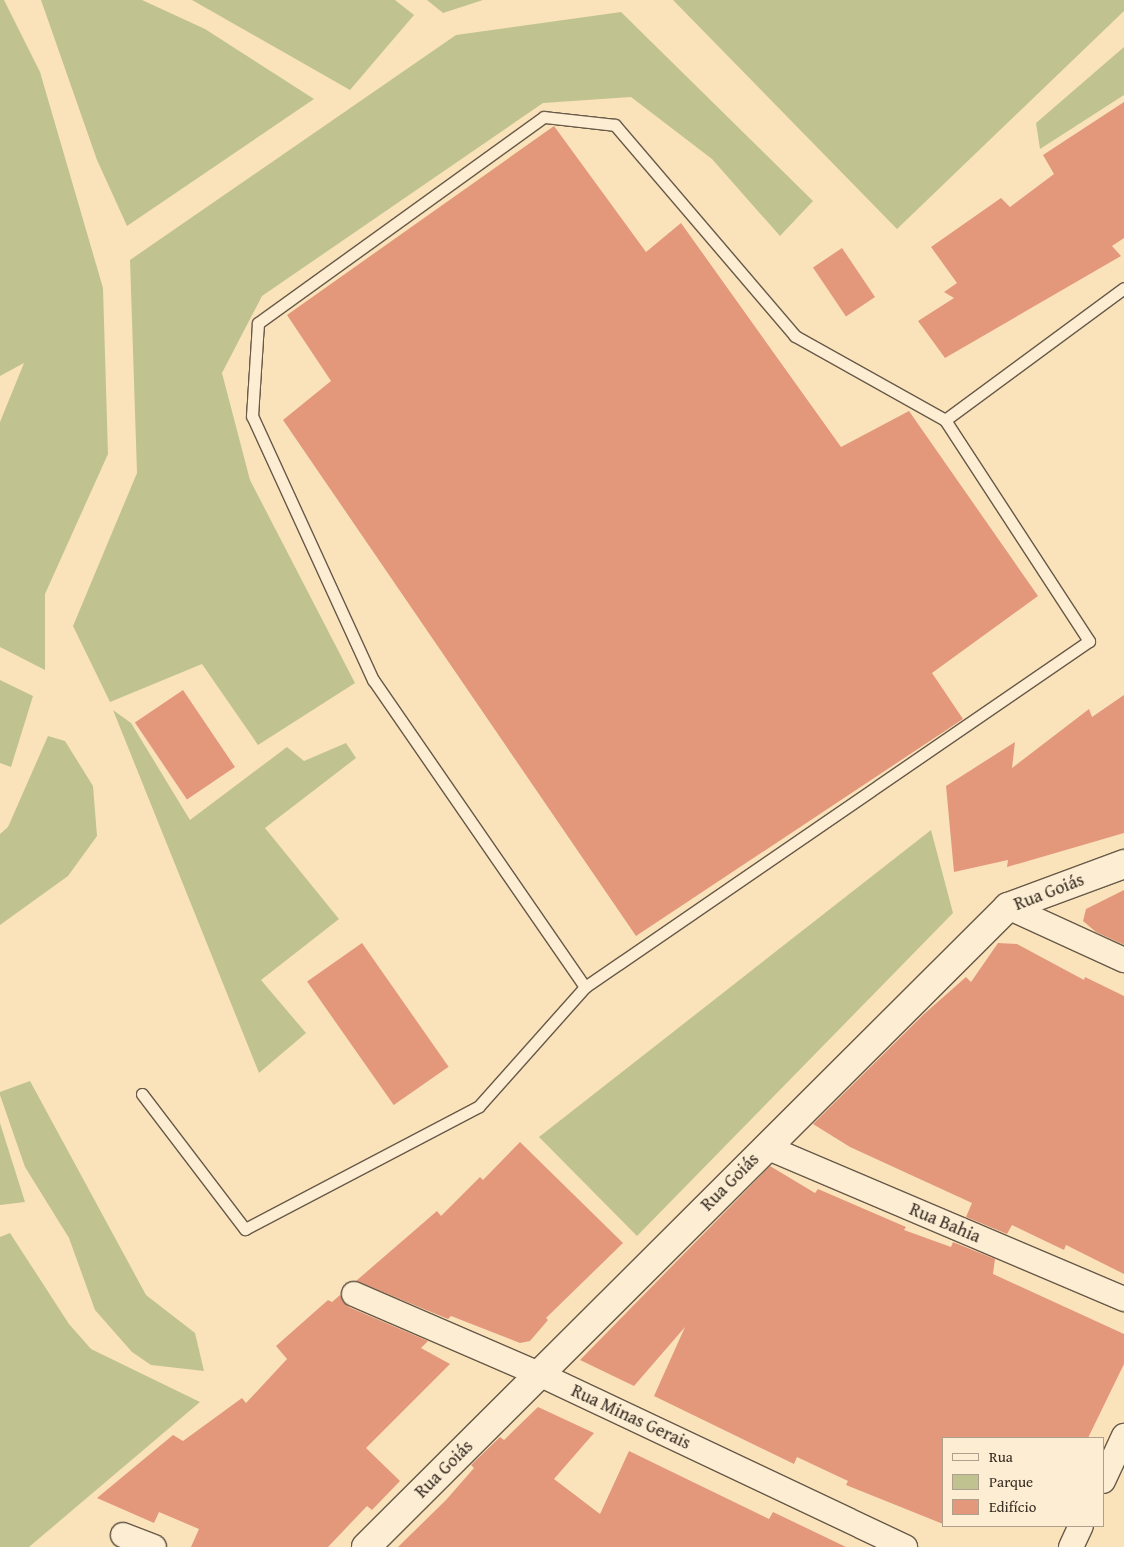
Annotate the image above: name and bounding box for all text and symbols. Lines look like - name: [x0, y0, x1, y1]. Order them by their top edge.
- street label: Rua Goiás: [1011, 869, 1087, 915]
- street label: Rua Goiás: [697, 1149, 763, 1215]
- street label: Rua Bahia: [906, 1198, 984, 1248]
- street label: Rua Minas Gerais: [568, 1380, 694, 1454]
- street label: Rua Goiás: [411, 1436, 477, 1502]
- legend: [942, 1437, 1104, 1527]
- text: Rua: [989, 1446, 1013, 1467]
- text: Parque: [989, 1471, 1033, 1492]
- text: Edifício: [989, 1496, 1036, 1517]

